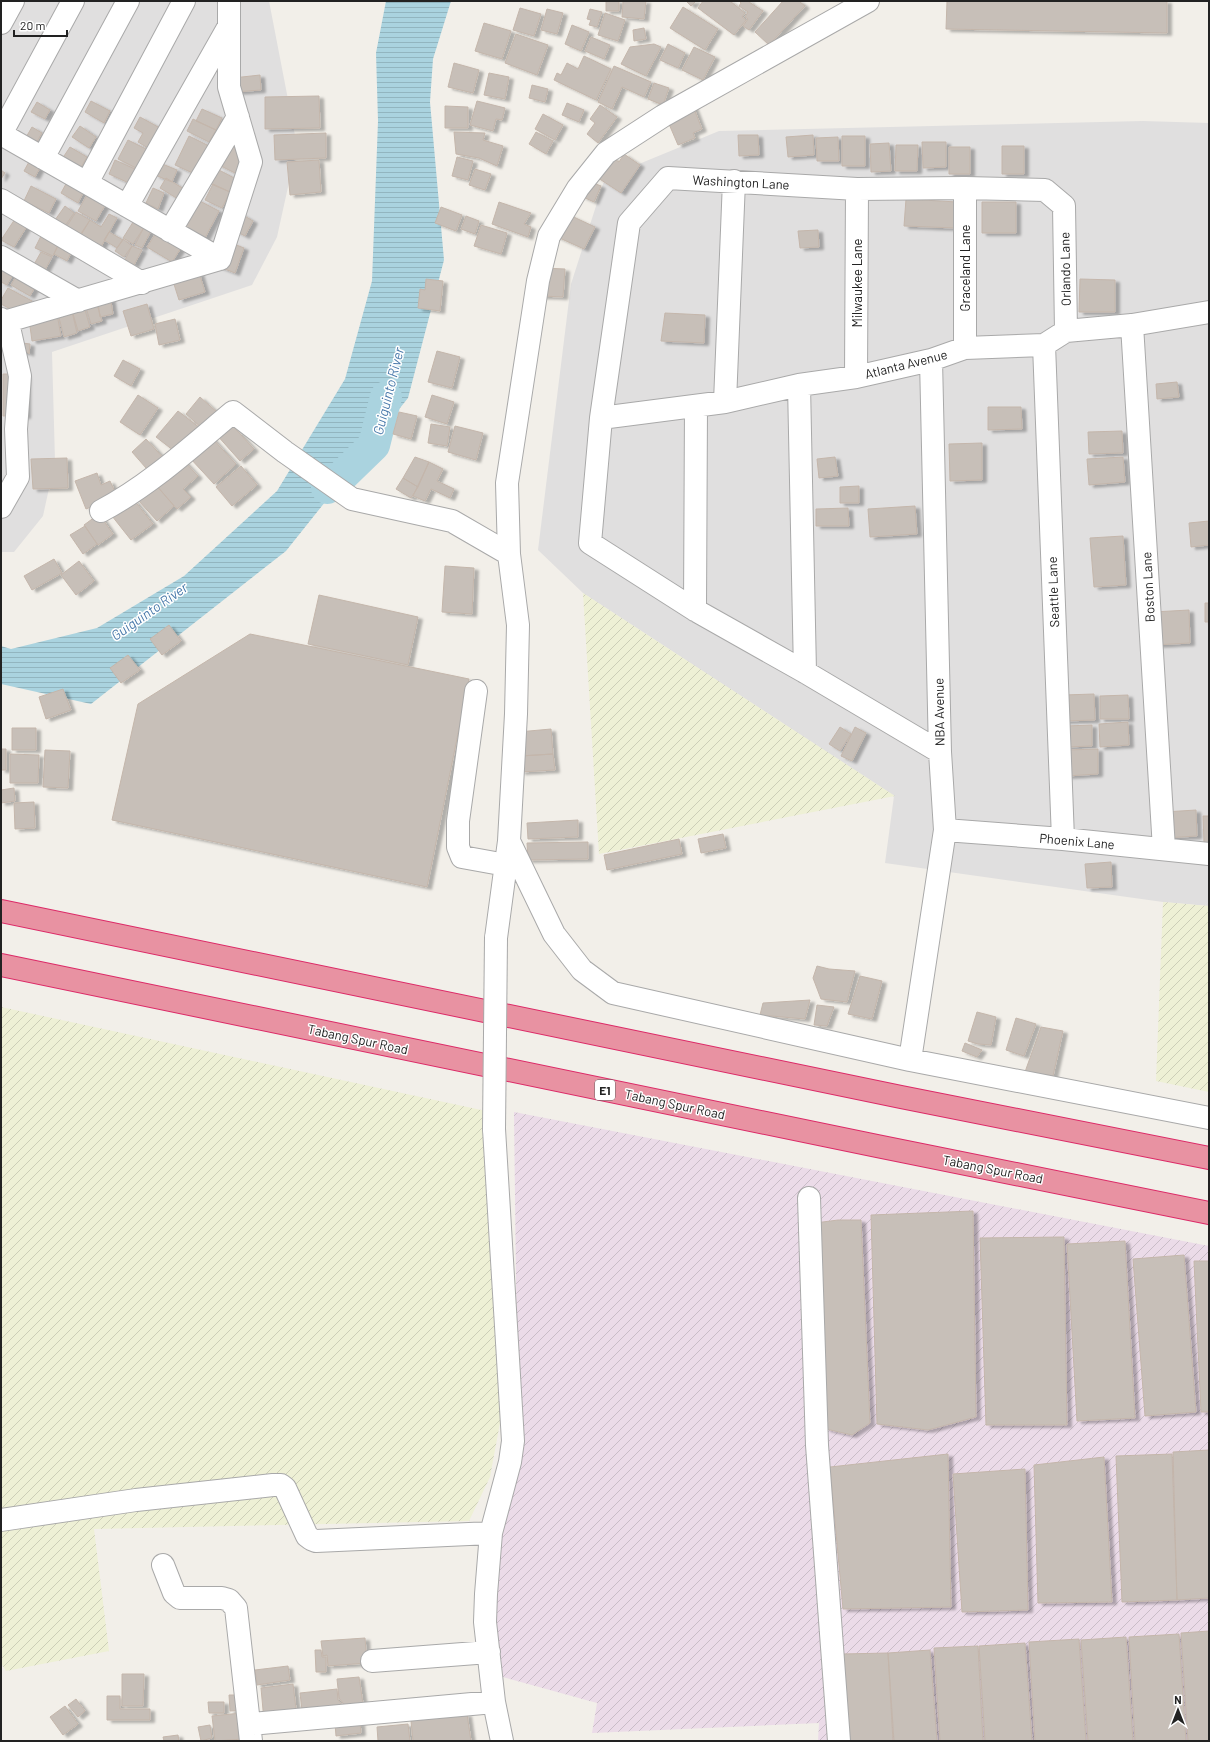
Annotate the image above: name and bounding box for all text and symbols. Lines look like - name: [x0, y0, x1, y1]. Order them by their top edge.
- scale bar: [14, 12, 67, 38]
- text: 20 m: [20, 18, 46, 32]
- street label: Washington Lane: [692, 171, 790, 193]
- street label: Graceland Lane: [957, 224, 973, 312]
- street label: Orlando Lane: [1056, 232, 1074, 306]
- street label: Milwaukee Lane: [849, 238, 865, 328]
- water label: Guiguinto River: [369, 345, 407, 436]
- street label: Atlanta Avenue: [863, 346, 949, 382]
- street label: Boston Lane: [1138, 551, 1158, 623]
- street label: Seattle Lane: [1044, 556, 1062, 628]
- water label: Guiguinto River: [107, 578, 191, 644]
- street label: NBA Avenue: [930, 678, 948, 746]
- street label: Phoenix Lane: [1039, 830, 1115, 852]
- street label: Tabang Spur Road: [306, 1021, 410, 1057]
- road number: E1: [595, 1080, 615, 1100]
- street label: Tabang Spur Road: [623, 1086, 727, 1122]
- street label: Tabang Spur Road: [941, 1151, 1045, 1187]
- north arrow: [1158, 1690, 1198, 1730]
- text: N: [1174, 1693, 1182, 1706]

